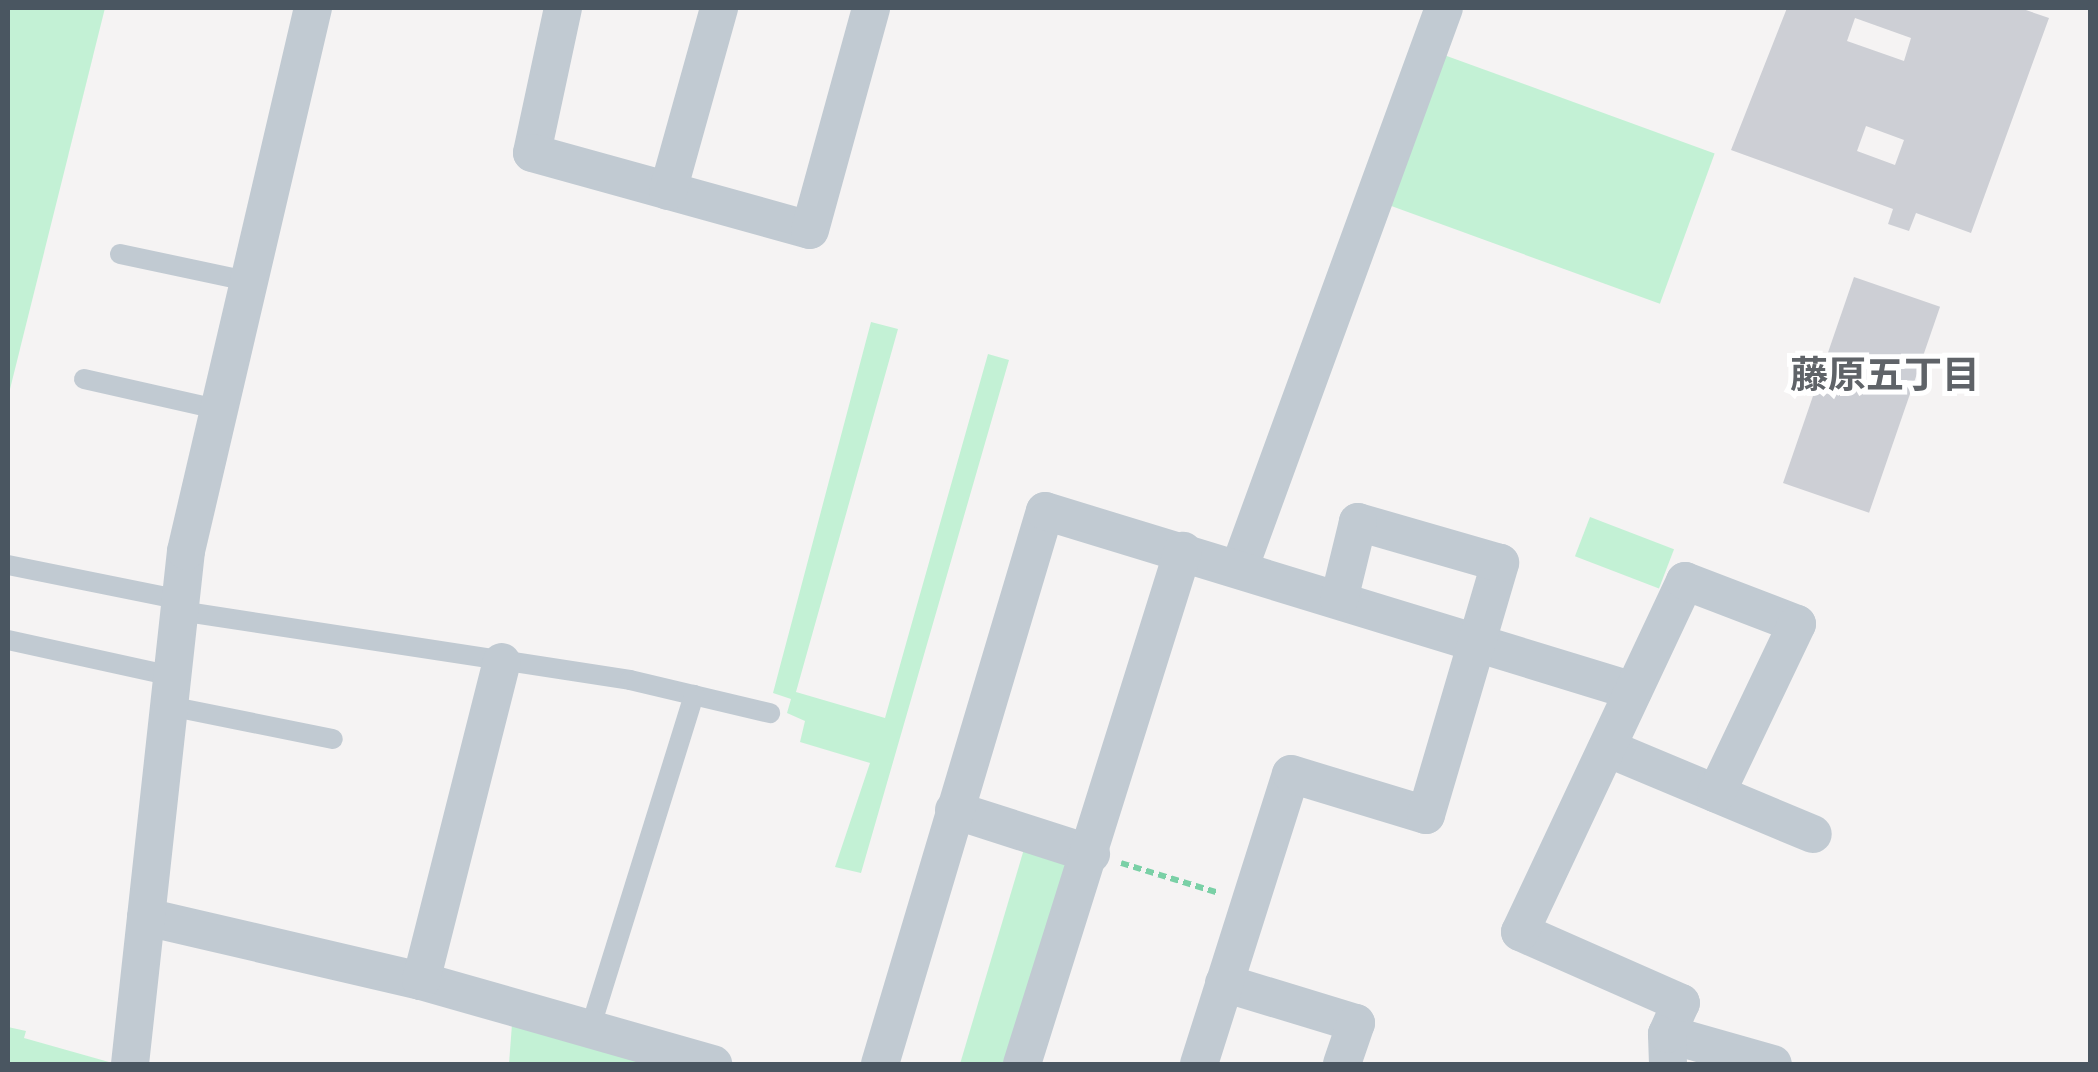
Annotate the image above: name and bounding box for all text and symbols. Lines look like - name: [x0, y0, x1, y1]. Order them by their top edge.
- district label: 藤原五丁目: [1790, 353, 1980, 399]

